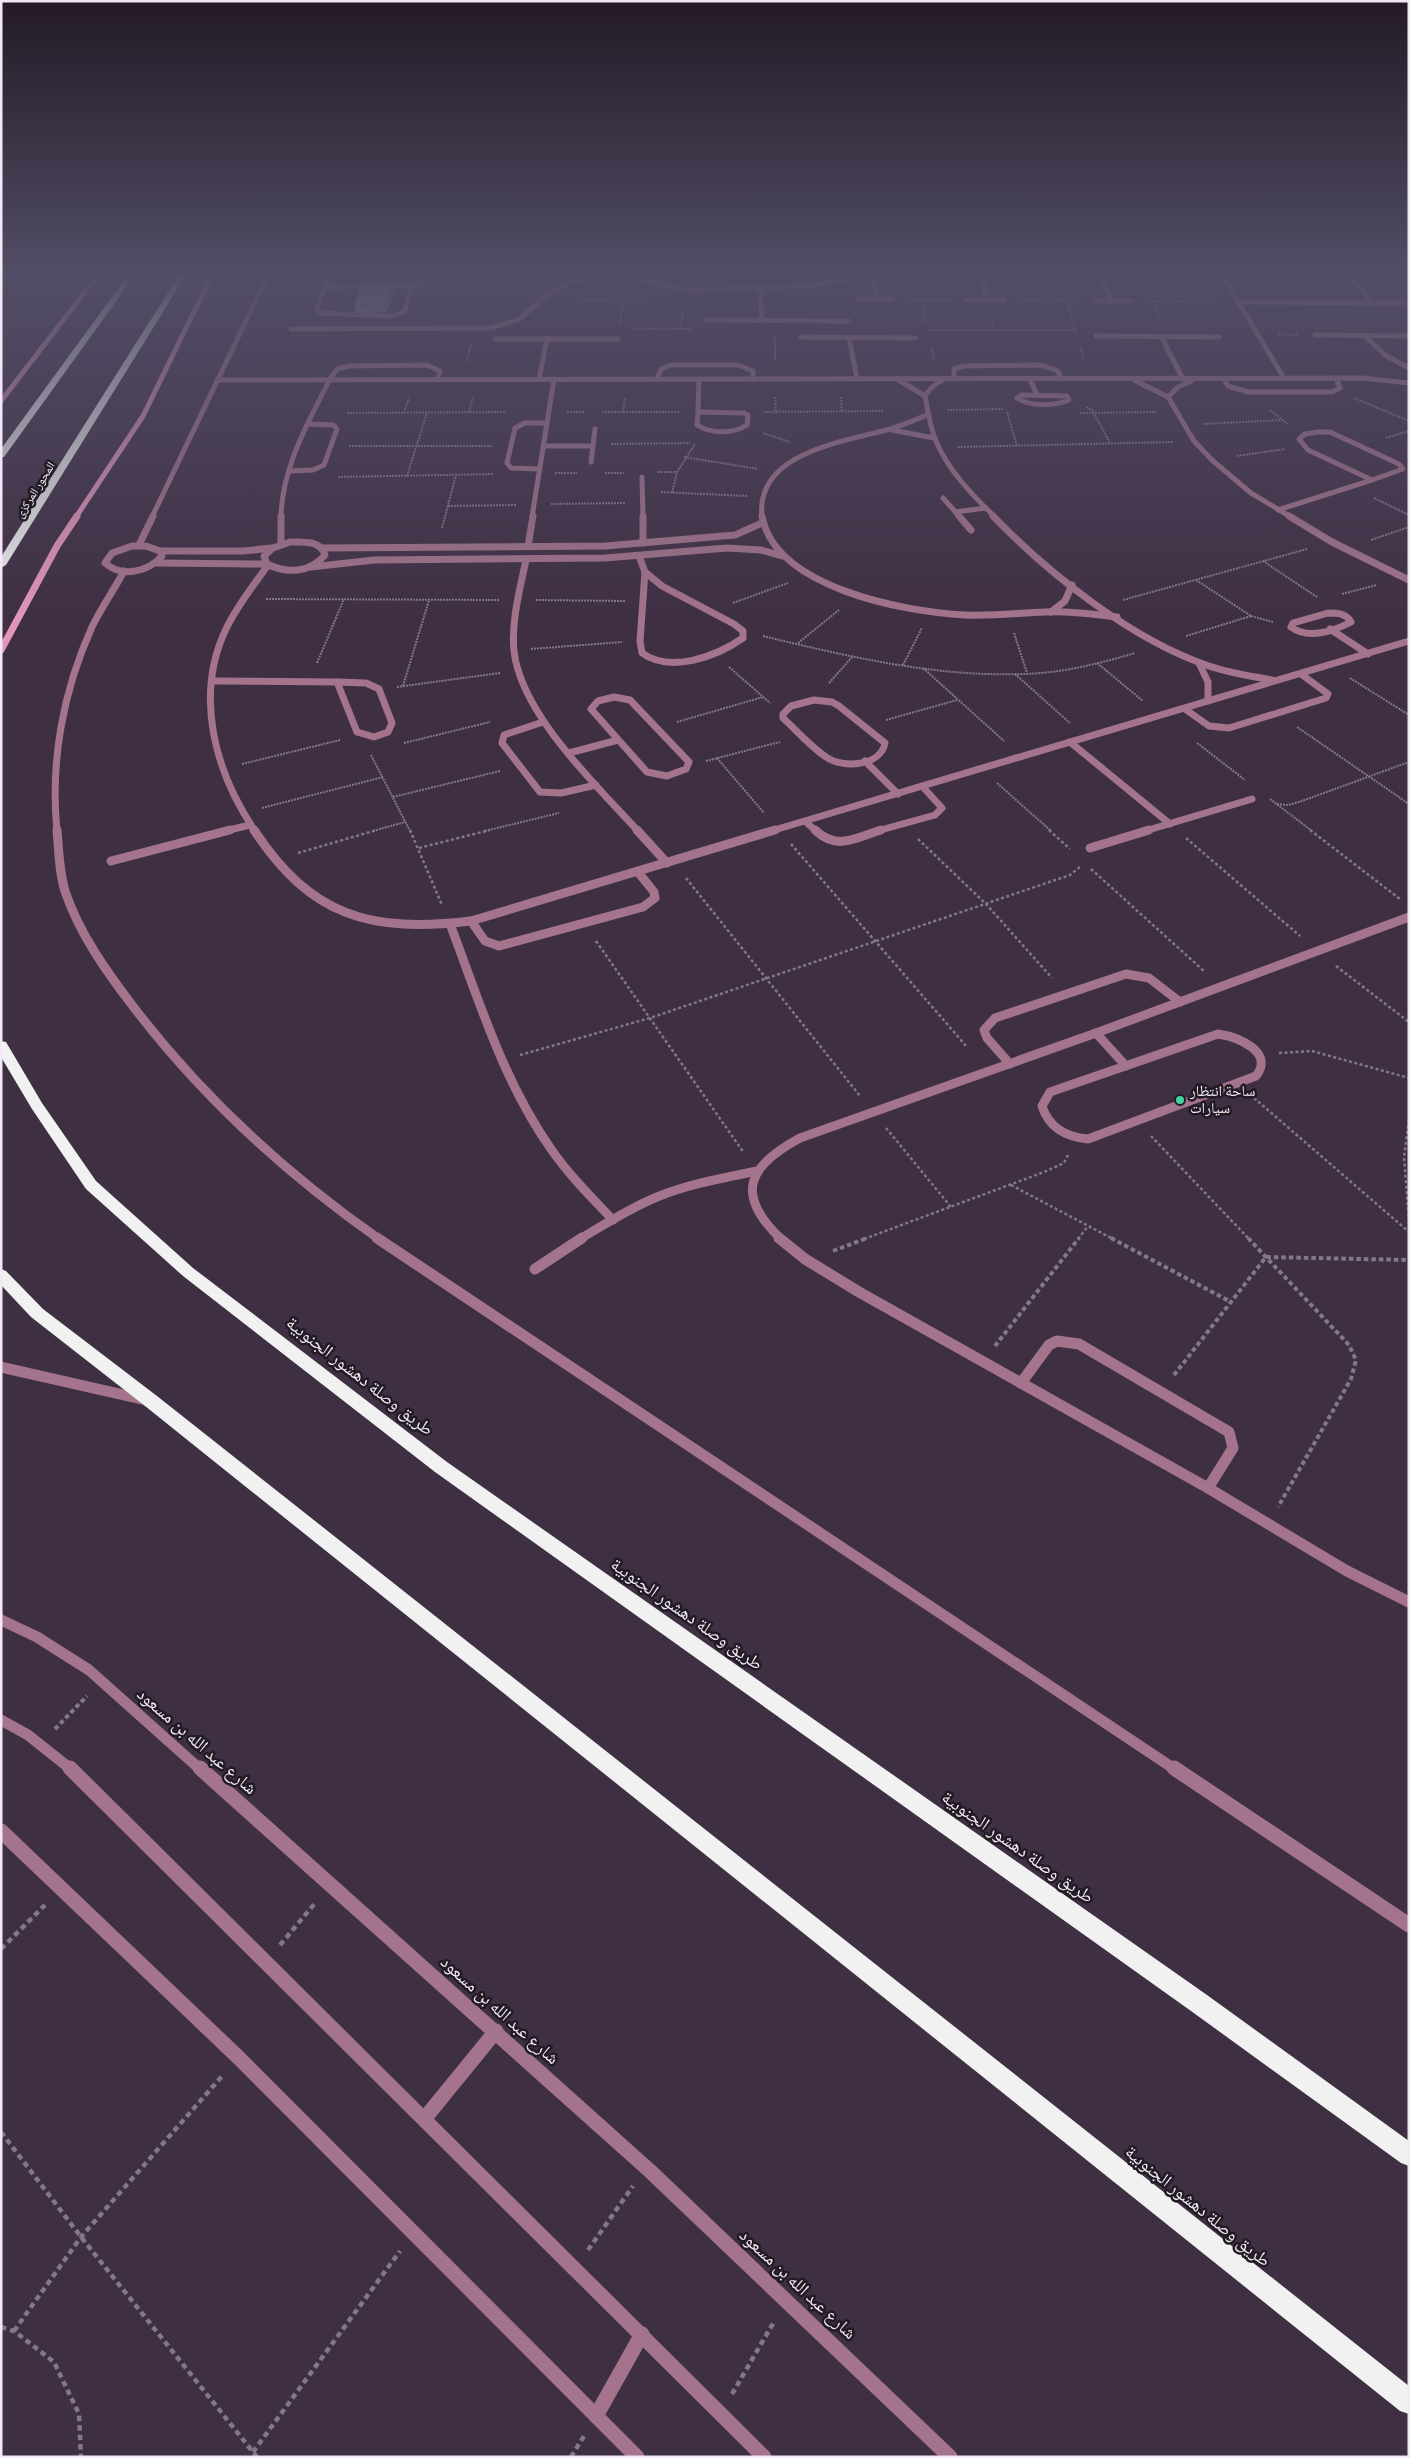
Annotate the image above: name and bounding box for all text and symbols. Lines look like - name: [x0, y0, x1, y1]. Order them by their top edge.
- street label: المحور المركزى: [11, 459, 58, 521]
- place label: ساحة انتظار سيارات: [1189, 1081, 1255, 1117]
- marker: ساحة انتظار سيارات: [1174, 1094, 1186, 1106]
- street label: طريق وصلة دهشور الجنوبية: [282, 1311, 439, 1440]
- street label: طريق وصلة دهشور الجنوبية: [607, 1552, 768, 1675]
- street label: شارع عبد الله بن مسعود: [132, 1682, 262, 1799]
- street label: طريق وصلة دهشور الجنوبية: [938, 1785, 1099, 1908]
- street label: شارع عبد الله بن مسعود: [436, 1950, 564, 2069]
- street label: طريق وصلة دهشور الجنوبية: [1121, 2140, 1276, 2271]
- street label: شارع عبد الله بن مسعود: [735, 2223, 862, 2344]

